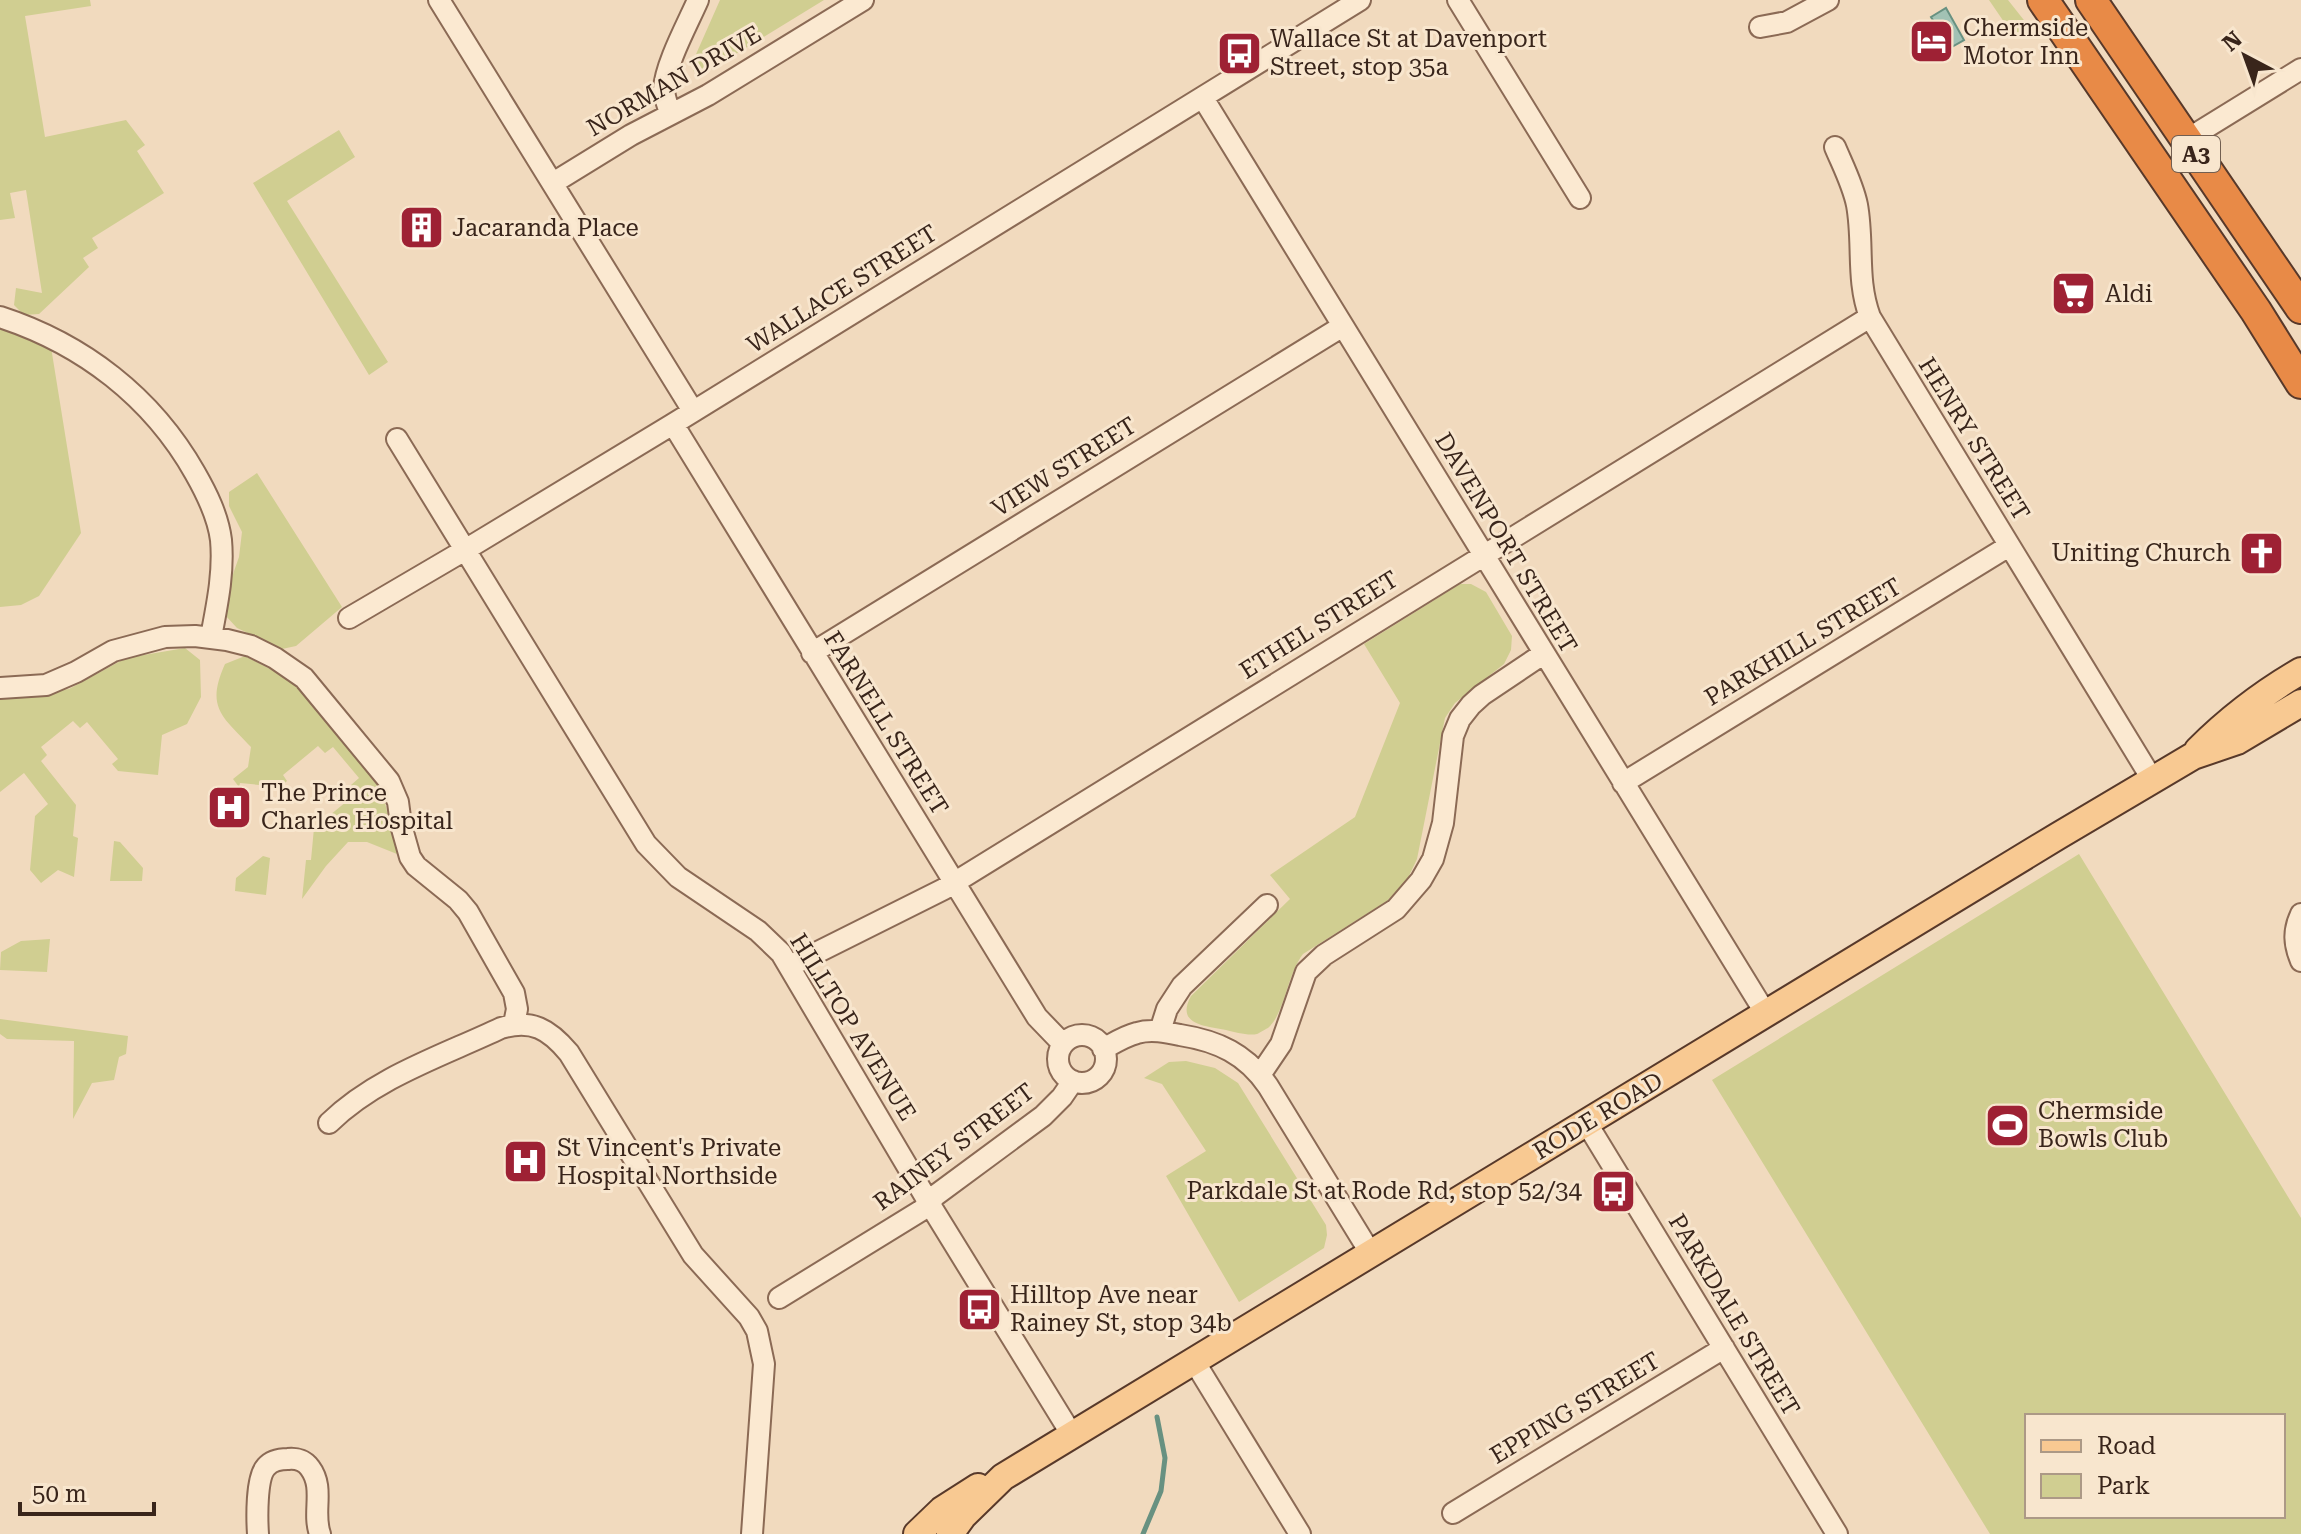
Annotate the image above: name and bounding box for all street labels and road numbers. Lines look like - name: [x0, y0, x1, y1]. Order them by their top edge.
- street label: NORMAN DRIVE: [582, 20, 766, 142]
- road number: A3: [2172, 136, 2220, 172]
- street label: WALLACE STREET: [742, 219, 942, 359]
- street label: HENRY STREET: [1913, 352, 2035, 526]
- street label: VIEW STREET: [986, 411, 1142, 523]
- street label: DAVENPORT STREET: [1429, 428, 1583, 658]
- street label: ETHEL STREET: [1235, 565, 1403, 685]
- street label: PARKHILL STREET: [1700, 572, 1906, 712]
- street label: FARNELL STREET: [818, 626, 954, 820]
- street label: HILLTOP AVENUE: [784, 928, 922, 1126]
- street label: RODE ROAD: [1528, 1066, 1668, 1166]
- street label: RAINEY STREET: [868, 1078, 1040, 1216]
- street label: PARKDALE STREET: [1663, 1209, 1805, 1421]
- street label: EPPING STREET: [1485, 1346, 1665, 1470]

